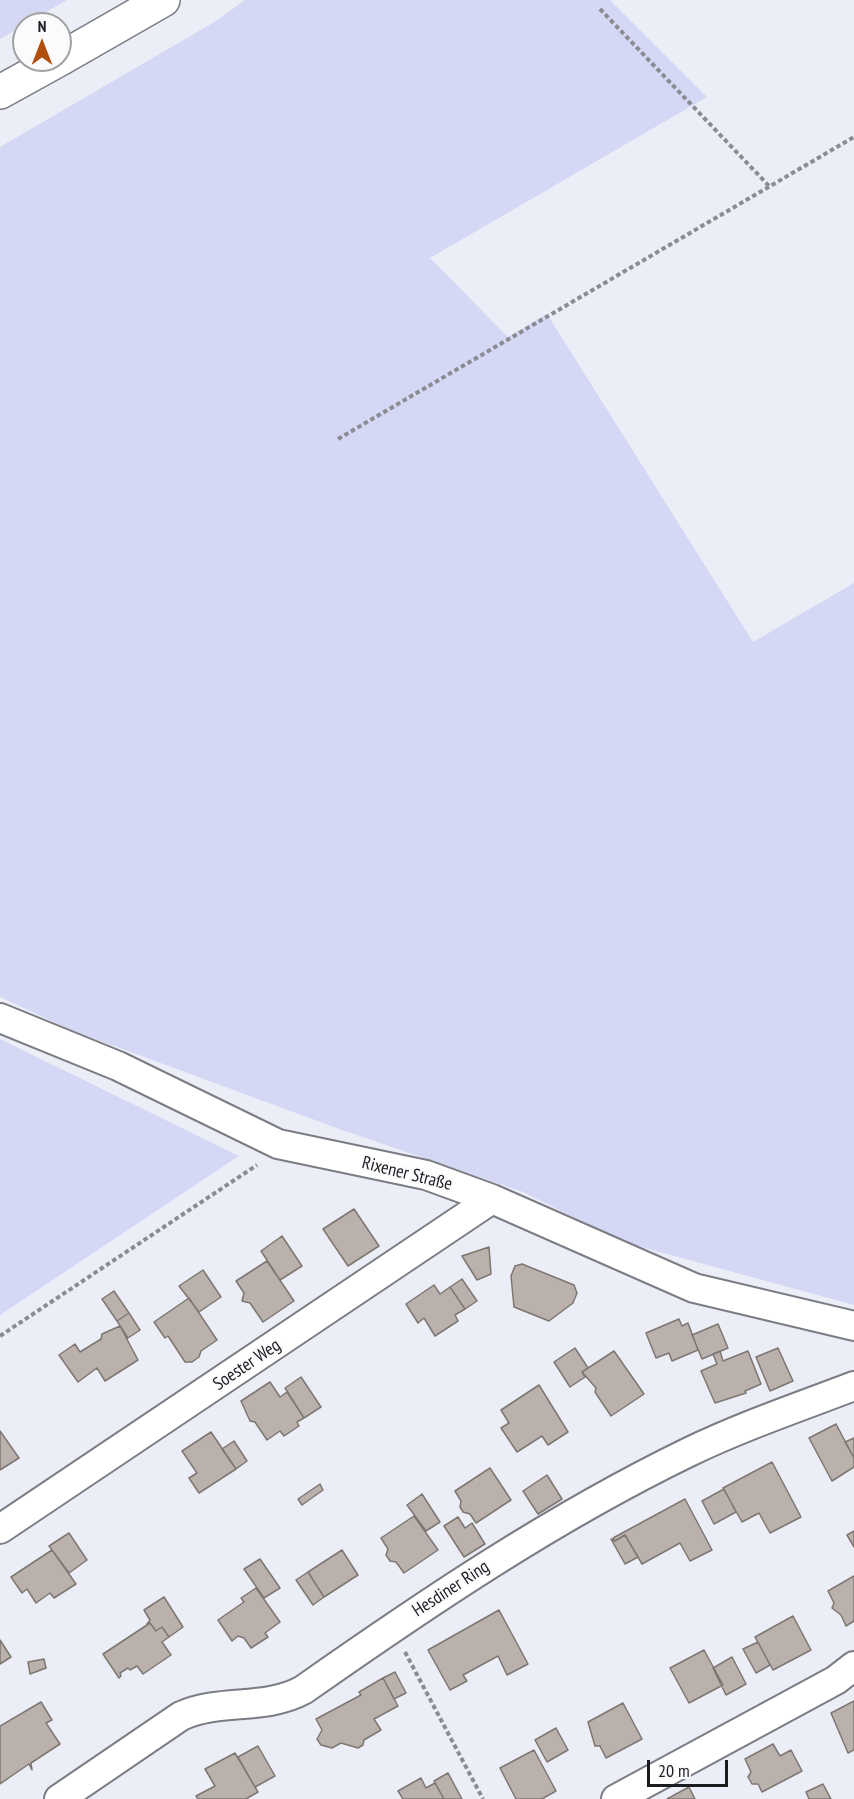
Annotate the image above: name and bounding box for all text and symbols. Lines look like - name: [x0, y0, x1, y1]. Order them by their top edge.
- north arrow: [12, 12, 72, 72]
- text: N: [38, 16, 46, 36]
- street label: Rixener Straße: [360, 1152, 454, 1196]
- street label: Soester Weg: [209, 1335, 285, 1395]
- street label: Hesdiner Ring: [409, 1556, 493, 1622]
- scale bar: [650, 1748, 731, 1786]
- text: 20 m: [658, 1759, 690, 1782]

